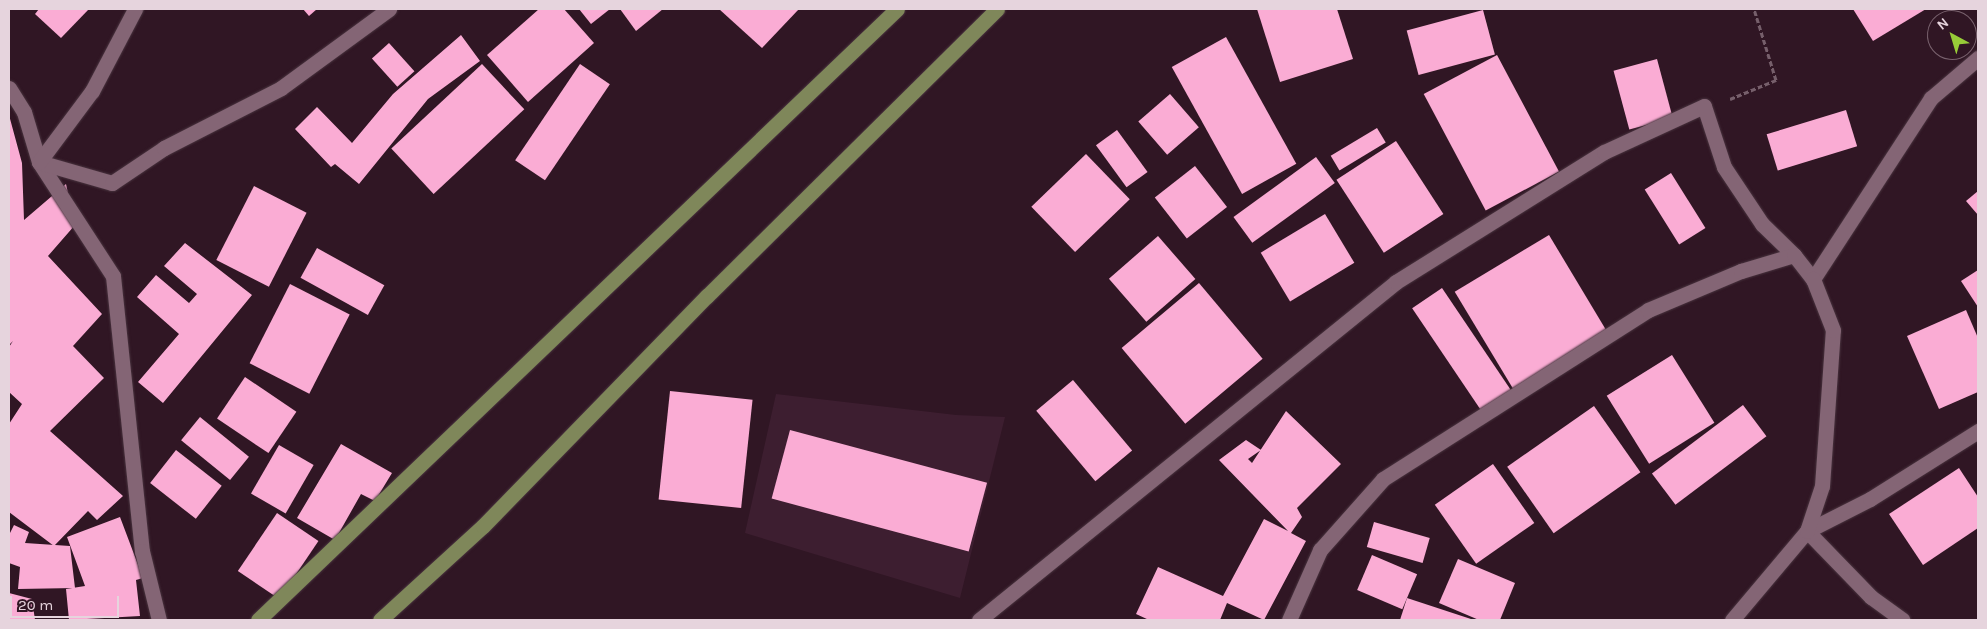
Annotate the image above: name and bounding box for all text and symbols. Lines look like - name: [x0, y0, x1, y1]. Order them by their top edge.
- north arrow: [1927, 10, 1977, 60]
- text: N: [1934, 14, 1952, 34]
- scale bar: [12, 586, 121, 618]
- text: 20 m: [18, 596, 53, 614]

